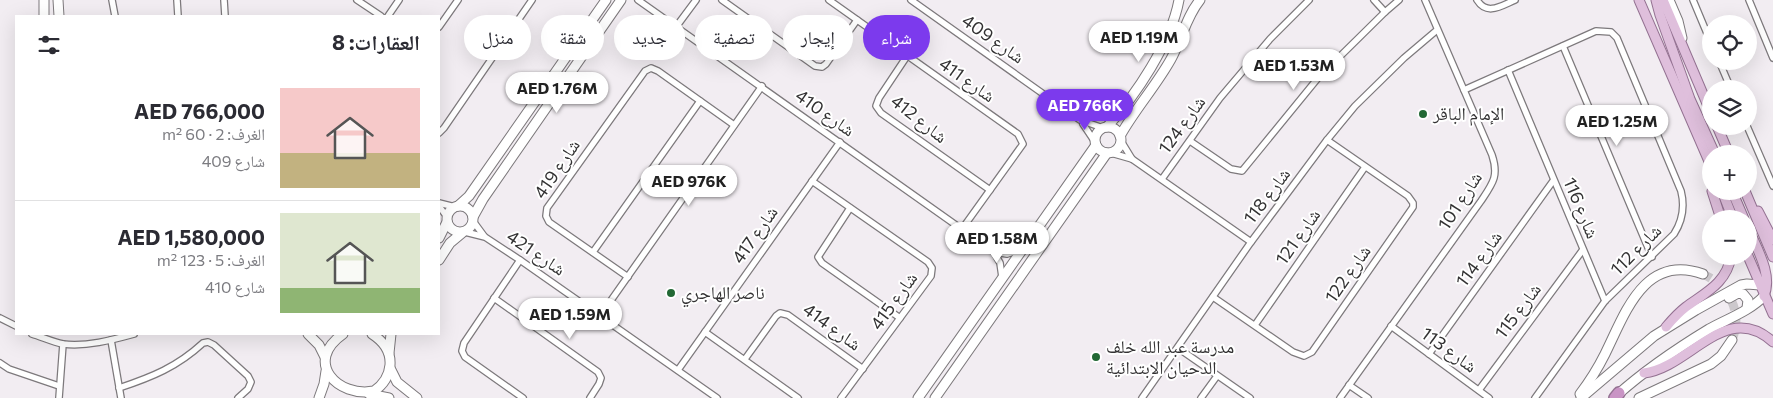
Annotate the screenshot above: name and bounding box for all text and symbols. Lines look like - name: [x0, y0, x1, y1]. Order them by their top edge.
- street label: شارع 409: [958, 9, 1029, 68]
- chip: منزل: [464, 15, 531, 60]
- chip: شقة: [541, 15, 604, 60]
- chip: جديد: [614, 15, 685, 60]
- chip: تصفية: [695, 15, 773, 60]
- chip: إيجار: [783, 15, 853, 60]
- chip: شراء: [863, 15, 930, 60]
- map controls: [1702, 15, 1757, 265]
- button: locate: [1702, 15, 1757, 70]
- pin: AED 1.19M: [1082, 20, 1196, 63]
- text: AED 1.19M: [1100, 27, 1178, 46]
- text: العقارات: 8: [332, 29, 420, 54]
- icon: filters: [35, 31, 63, 59]
- pin: AED 1.53M: [1237, 48, 1351, 91]
- street label: شارع 411: [935, 52, 1000, 107]
- text: AED 1.53M: [1253, 55, 1335, 74]
- pin: AED 1.76M: [500, 72, 614, 114]
- text: AED 1.76M: [516, 78, 598, 97]
- button: layers: [1702, 80, 1757, 135]
- street label: شارع 410: [791, 84, 859, 141]
- pin: AED 766K: [1033, 88, 1137, 131]
- street label: شارع 412: [886, 89, 952, 148]
- street label: شارع 124: [1153, 91, 1210, 158]
- text: AED 766K: [1047, 95, 1123, 114]
- text: AED 766,000: [134, 98, 265, 123]
- place label: الإمام الباقر: [1432, 102, 1504, 126]
- pin: AED 1.25M: [1560, 104, 1674, 147]
- icon: home: [320, 108, 380, 168]
- marker: الإمام الباقر: [1417, 108, 1429, 120]
- text: AED 1.25M: [1576, 111, 1658, 130]
- text: الغرف: 2 · 60 m²: [162, 124, 265, 143]
- street label: شارع 419: [528, 135, 585, 203]
- button: +: [1702, 145, 1757, 200]
- text: شارع 409: [202, 151, 265, 170]
- street label: شارع 118: [1238, 163, 1295, 228]
- pin: AED 976K: [637, 164, 741, 207]
- street label: شارع 101: [1432, 167, 1487, 234]
- text: AED 976K: [651, 171, 727, 190]
- street label: شارع 116: [1558, 174, 1605, 242]
- street label: شارع 417: [726, 201, 783, 268]
- street label: شارع 121: [1270, 204, 1325, 269]
- button: −: [1702, 210, 1757, 265]
- street label: شارع 112: [1605, 219, 1666, 280]
- pin: AED 1.58M: [940, 222, 1054, 264]
- text: AED 1,580,000: [117, 224, 265, 249]
- street label: شارع 421: [503, 225, 570, 281]
- street label: شارع 114: [1451, 226, 1507, 291]
- text: AED 1.58M: [956, 228, 1038, 247]
- icon: home: [320, 233, 380, 293]
- street label: شارع 122: [1319, 240, 1376, 307]
- text: الغرف: 5 · 123 m²: [157, 250, 265, 269]
- street label: شارع 415: [865, 267, 922, 334]
- text: شارع 410: [205, 277, 265, 296]
- street label: شارع 115: [1489, 278, 1546, 343]
- place label: ناصر الهاجري: [681, 281, 765, 308]
- marker: ناصر الهاجري: [665, 287, 677, 299]
- pin: AED 1.59M: [513, 298, 627, 340]
- street label: شارع 414: [799, 298, 866, 355]
- text: AED 1.59M: [529, 304, 611, 323]
- street label: شارع 113: [1417, 322, 1482, 378]
- place label: مدرسة عبد الله خلف الدحيان الابتدائية: [1106, 335, 1234, 379]
- marker: مدرسة عبد الله خلف الدحيان الابتدائية: [1090, 351, 1102, 363]

